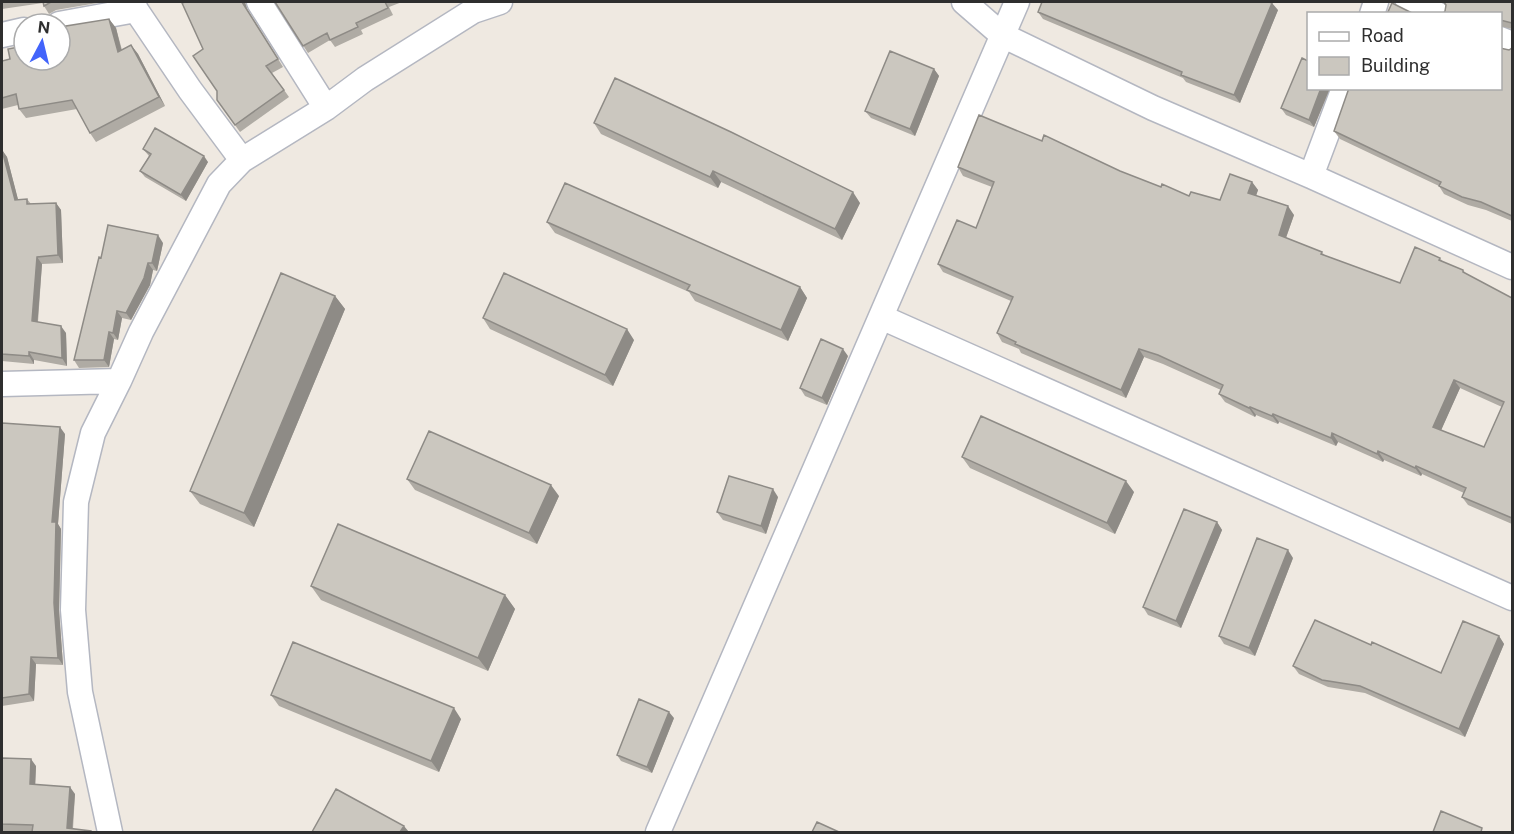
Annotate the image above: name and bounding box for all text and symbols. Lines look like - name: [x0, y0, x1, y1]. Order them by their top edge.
- north arrow: [12, 12, 72, 72]
- legend: [1307, 12, 1502, 90]
- text: N: [36, 17, 51, 38]
- text: Road: [1361, 25, 1404, 46]
- text: Building: [1361, 55, 1430, 76]

